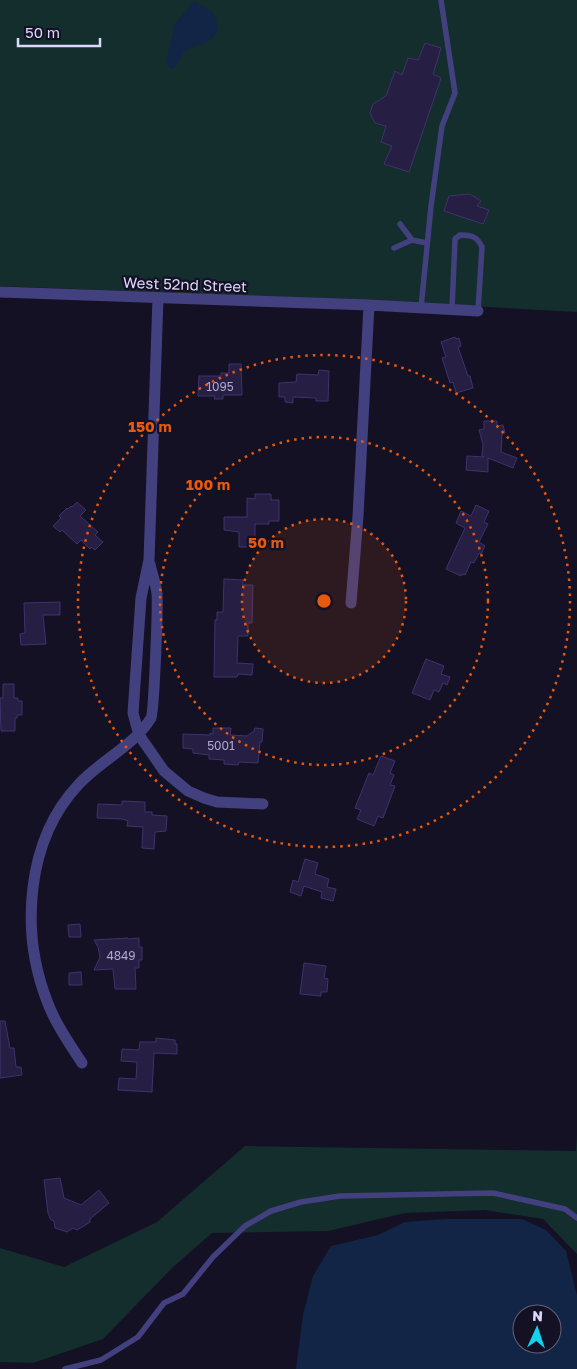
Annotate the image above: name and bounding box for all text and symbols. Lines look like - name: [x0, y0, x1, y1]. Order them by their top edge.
- scale bar: [18, 15, 100, 47]
- text: 50 m: [25, 23, 60, 41]
- street label: West 52nd Street: [123, 273, 247, 295]
- house number: 1095: [206, 379, 234, 394]
- text: 150 m: [128, 417, 172, 435]
- text: 100 m: [186, 475, 230, 493]
- text: 50 m: [248, 533, 284, 551]
- centre of rings: [315, 592, 333, 610]
- house number: 5001: [207, 738, 235, 753]
- house number: 4849: [106, 948, 136, 963]
- north arrow: [512, 1304, 562, 1354]
- text: N: [532, 1307, 543, 1324]

